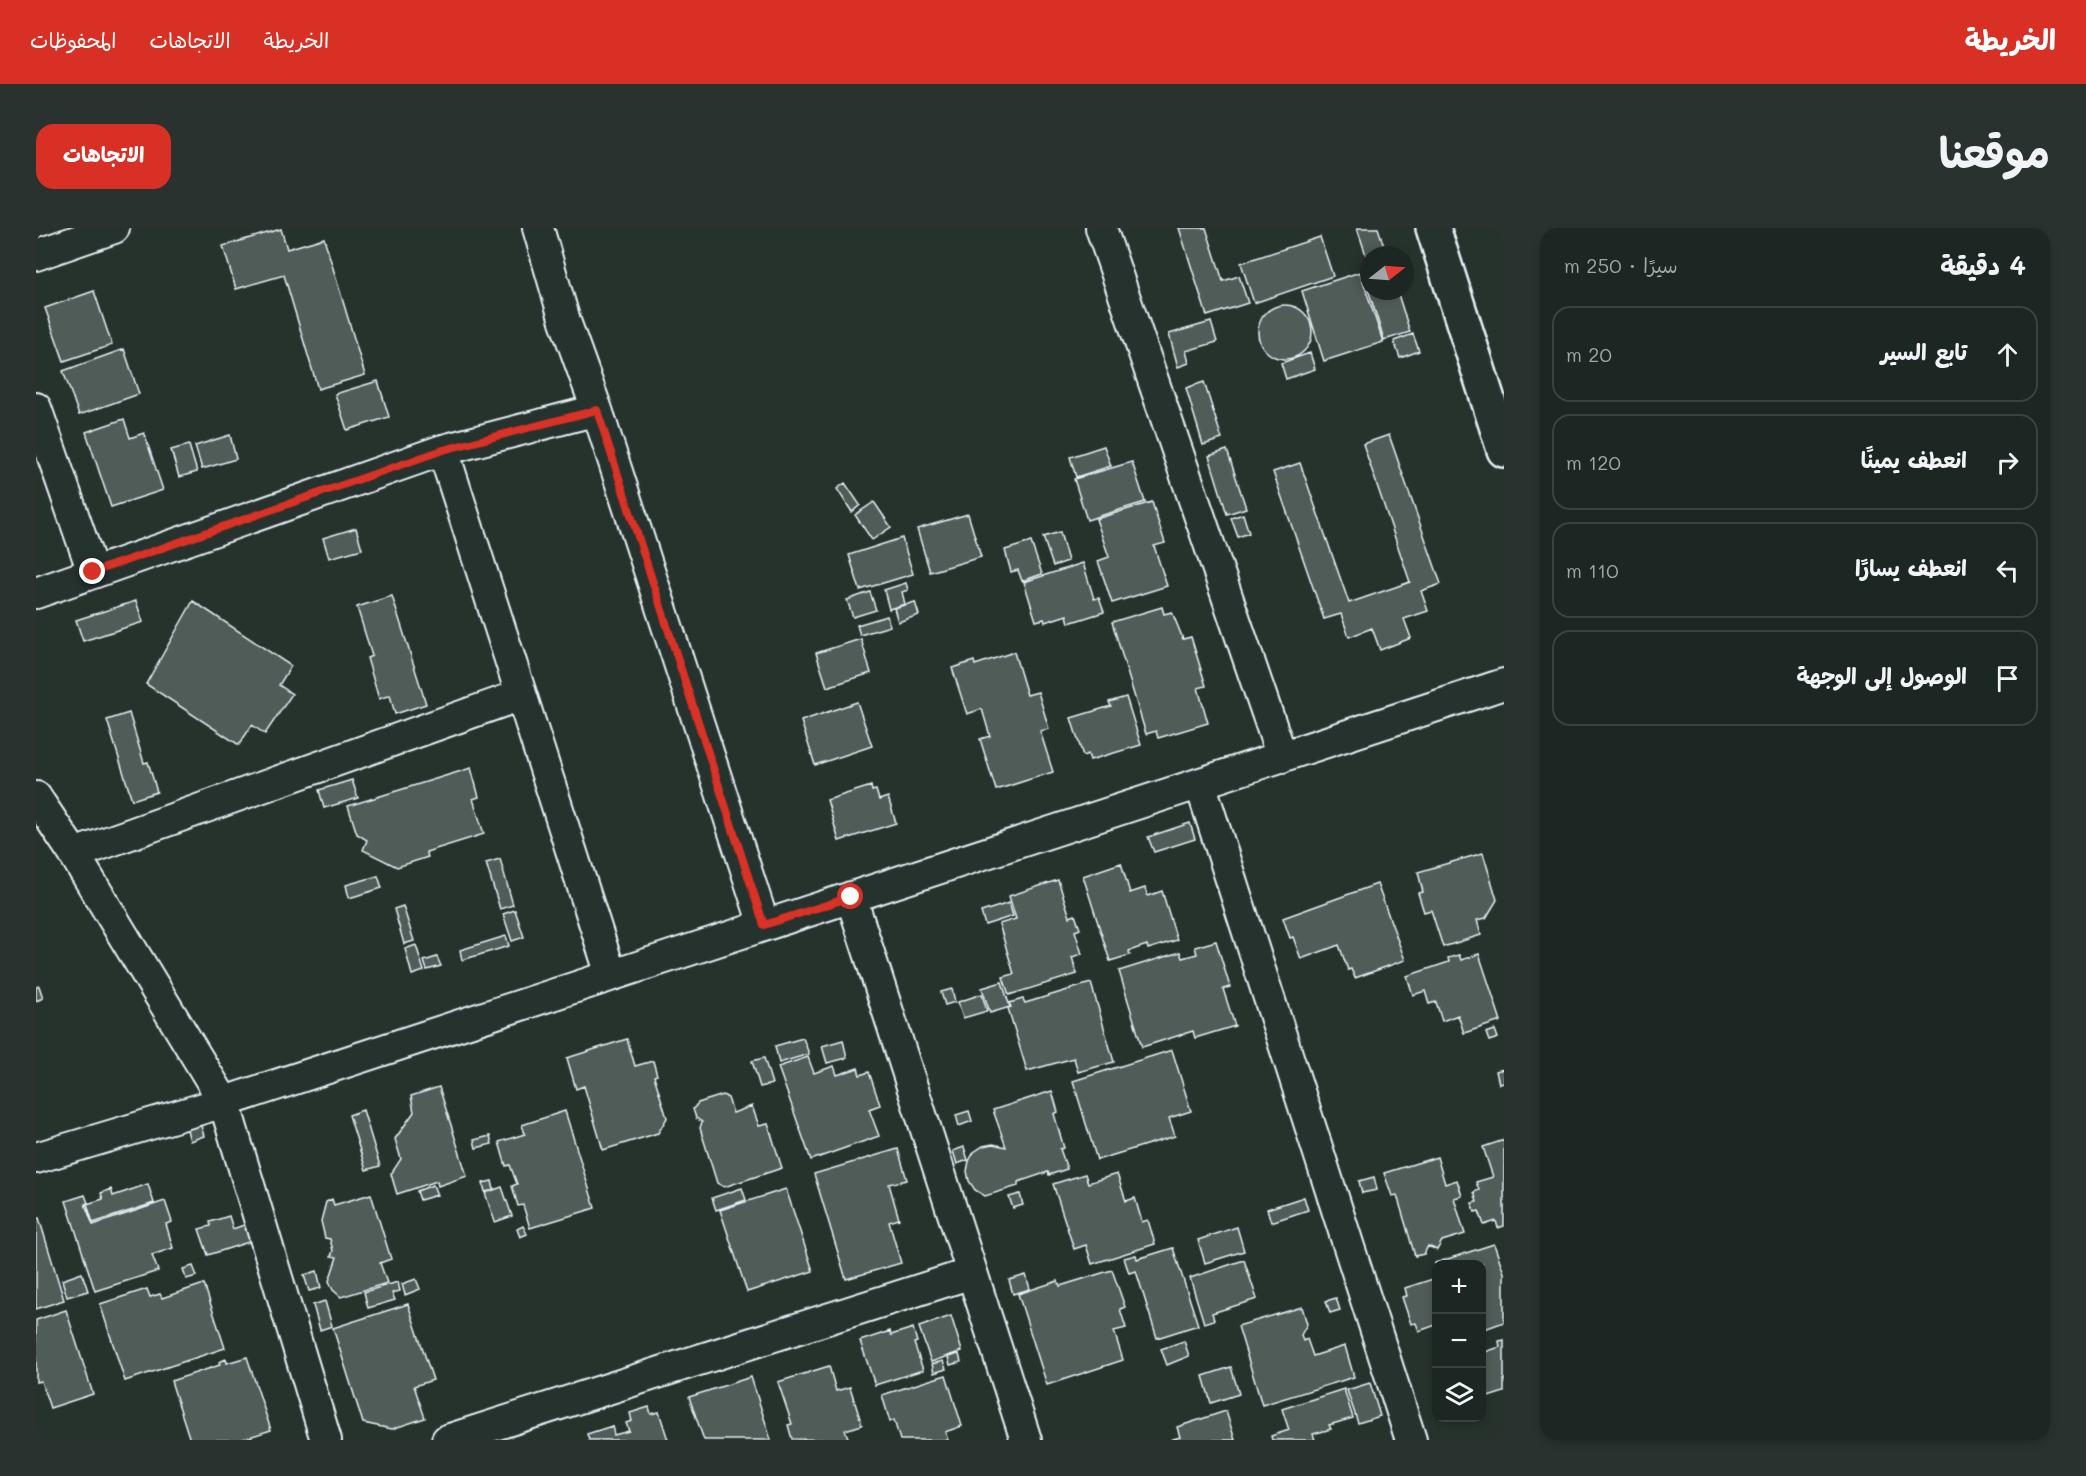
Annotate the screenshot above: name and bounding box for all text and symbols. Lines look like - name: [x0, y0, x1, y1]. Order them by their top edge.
- text: الخريطة: [1965, 21, 2056, 57]
- text: المحفوظات: [30, 26, 116, 53]
- text: الاتجاهات: [149, 26, 231, 53]
- text: الخريطة: [264, 26, 329, 53]
- button: الاتجاهات: [36, 124, 171, 189]
- text: موقعنا: [1939, 124, 2050, 179]
- north arrow: [1360, 246, 1414, 300]
- text: 4 دقيقة: [1940, 248, 2026, 282]
- text: سيرًا · 250 m: [1564, 252, 1678, 278]
- text: تابع السير: [1881, 337, 1967, 366]
- icon: ahead: [1991, 338, 2024, 371]
- text: 20 m: [1566, 341, 1612, 367]
- text: انعطف يمينًا: [1861, 445, 1967, 474]
- icon: right: [1991, 446, 2024, 479]
- text: 120 m: [1566, 449, 1621, 475]
- text: انعطف يسارًا: [1855, 553, 1967, 582]
- icon: left: [1991, 554, 2024, 587]
- text: 110 m: [1566, 557, 1619, 583]
- route end: [79, 558, 105, 584]
- text: الوصول إلى الوجهة: [1796, 661, 1967, 690]
- icon: arrive: [1991, 662, 2024, 695]
- route start: [837, 883, 863, 909]
- map controls: [1432, 1260, 1486, 1422]
- button: +: [1432, 1260, 1486, 1314]
- button: −: [1432, 1314, 1486, 1368]
- button: layers: [1432, 1368, 1486, 1422]

